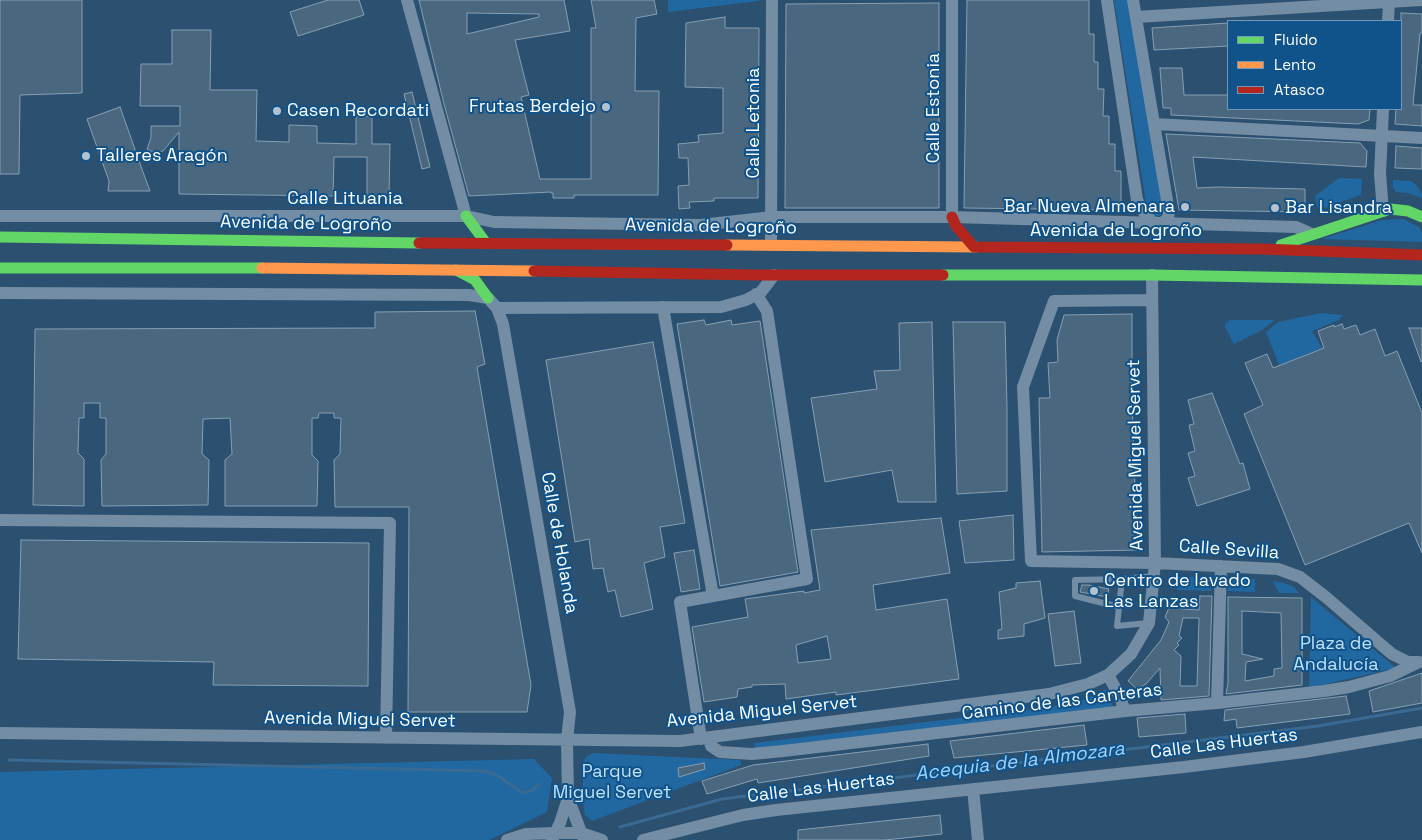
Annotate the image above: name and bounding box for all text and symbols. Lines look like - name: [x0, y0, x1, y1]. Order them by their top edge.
- legend: [1227, 20, 1402, 110]
- text: Fluido: [1274, 30, 1318, 49]
- street label: Calle Estonia: [923, 53, 945, 163]
- text: Lento: [1274, 55, 1316, 74]
- street label: Calle Letonia: [743, 68, 765, 178]
- text: Atasco: [1274, 80, 1325, 99]
- place label: Frutas Berdejo: [469, 96, 596, 118]
- place label: Casen Recordati: [287, 100, 429, 122]
- marker: Frutas Berdejo: [600, 101, 612, 113]
- marker: Casen Recordati: [271, 105, 283, 117]
- place label: Talleres Aragón: [96, 145, 228, 167]
- marker: Talleres Aragón: [80, 150, 92, 162]
- street label: Calle Lituania: [287, 188, 403, 210]
- place label: Bar Nueva Almenara: [1004, 196, 1175, 218]
- place label: Bar Lisandra: [1285, 197, 1392, 219]
- marker: Bar Nueva Almenara: [1179, 201, 1191, 213]
- marker: Bar Lisandra: [1269, 202, 1281, 214]
- street label: Avenida de Logroño: [220, 212, 392, 236]
- street label: Avenida de Logroño: [625, 215, 797, 239]
- street label: Avenida de Logroño: [1030, 220, 1202, 242]
- street label: Avenida Miguel Servet: [1124, 359, 1148, 551]
- street label: Calle de Holanda: [536, 470, 582, 616]
- street label: Calle Sevilla: [1178, 536, 1280, 564]
- place label: Centro de lavado Las Lanzas: [1104, 570, 1251, 612]
- marker: Centro de lavado Las Lanzas: [1088, 585, 1100, 597]
- park label: Plaza de Andalucía: [1293, 633, 1379, 676]
- street label: Camino de las Canteras: [961, 679, 1163, 725]
- street label: Avenida Miguel Servet: [666, 691, 858, 733]
- street label: Avenida Miguel Servet: [264, 708, 456, 732]
- street label: Calle Las Huertas: [1149, 724, 1299, 764]
- water label: Acequia de la Almozara: [914, 738, 1126, 786]
- park label: Parque Miguel Servet: [553, 761, 671, 804]
- street label: Calle Las Huertas: [746, 768, 896, 808]

